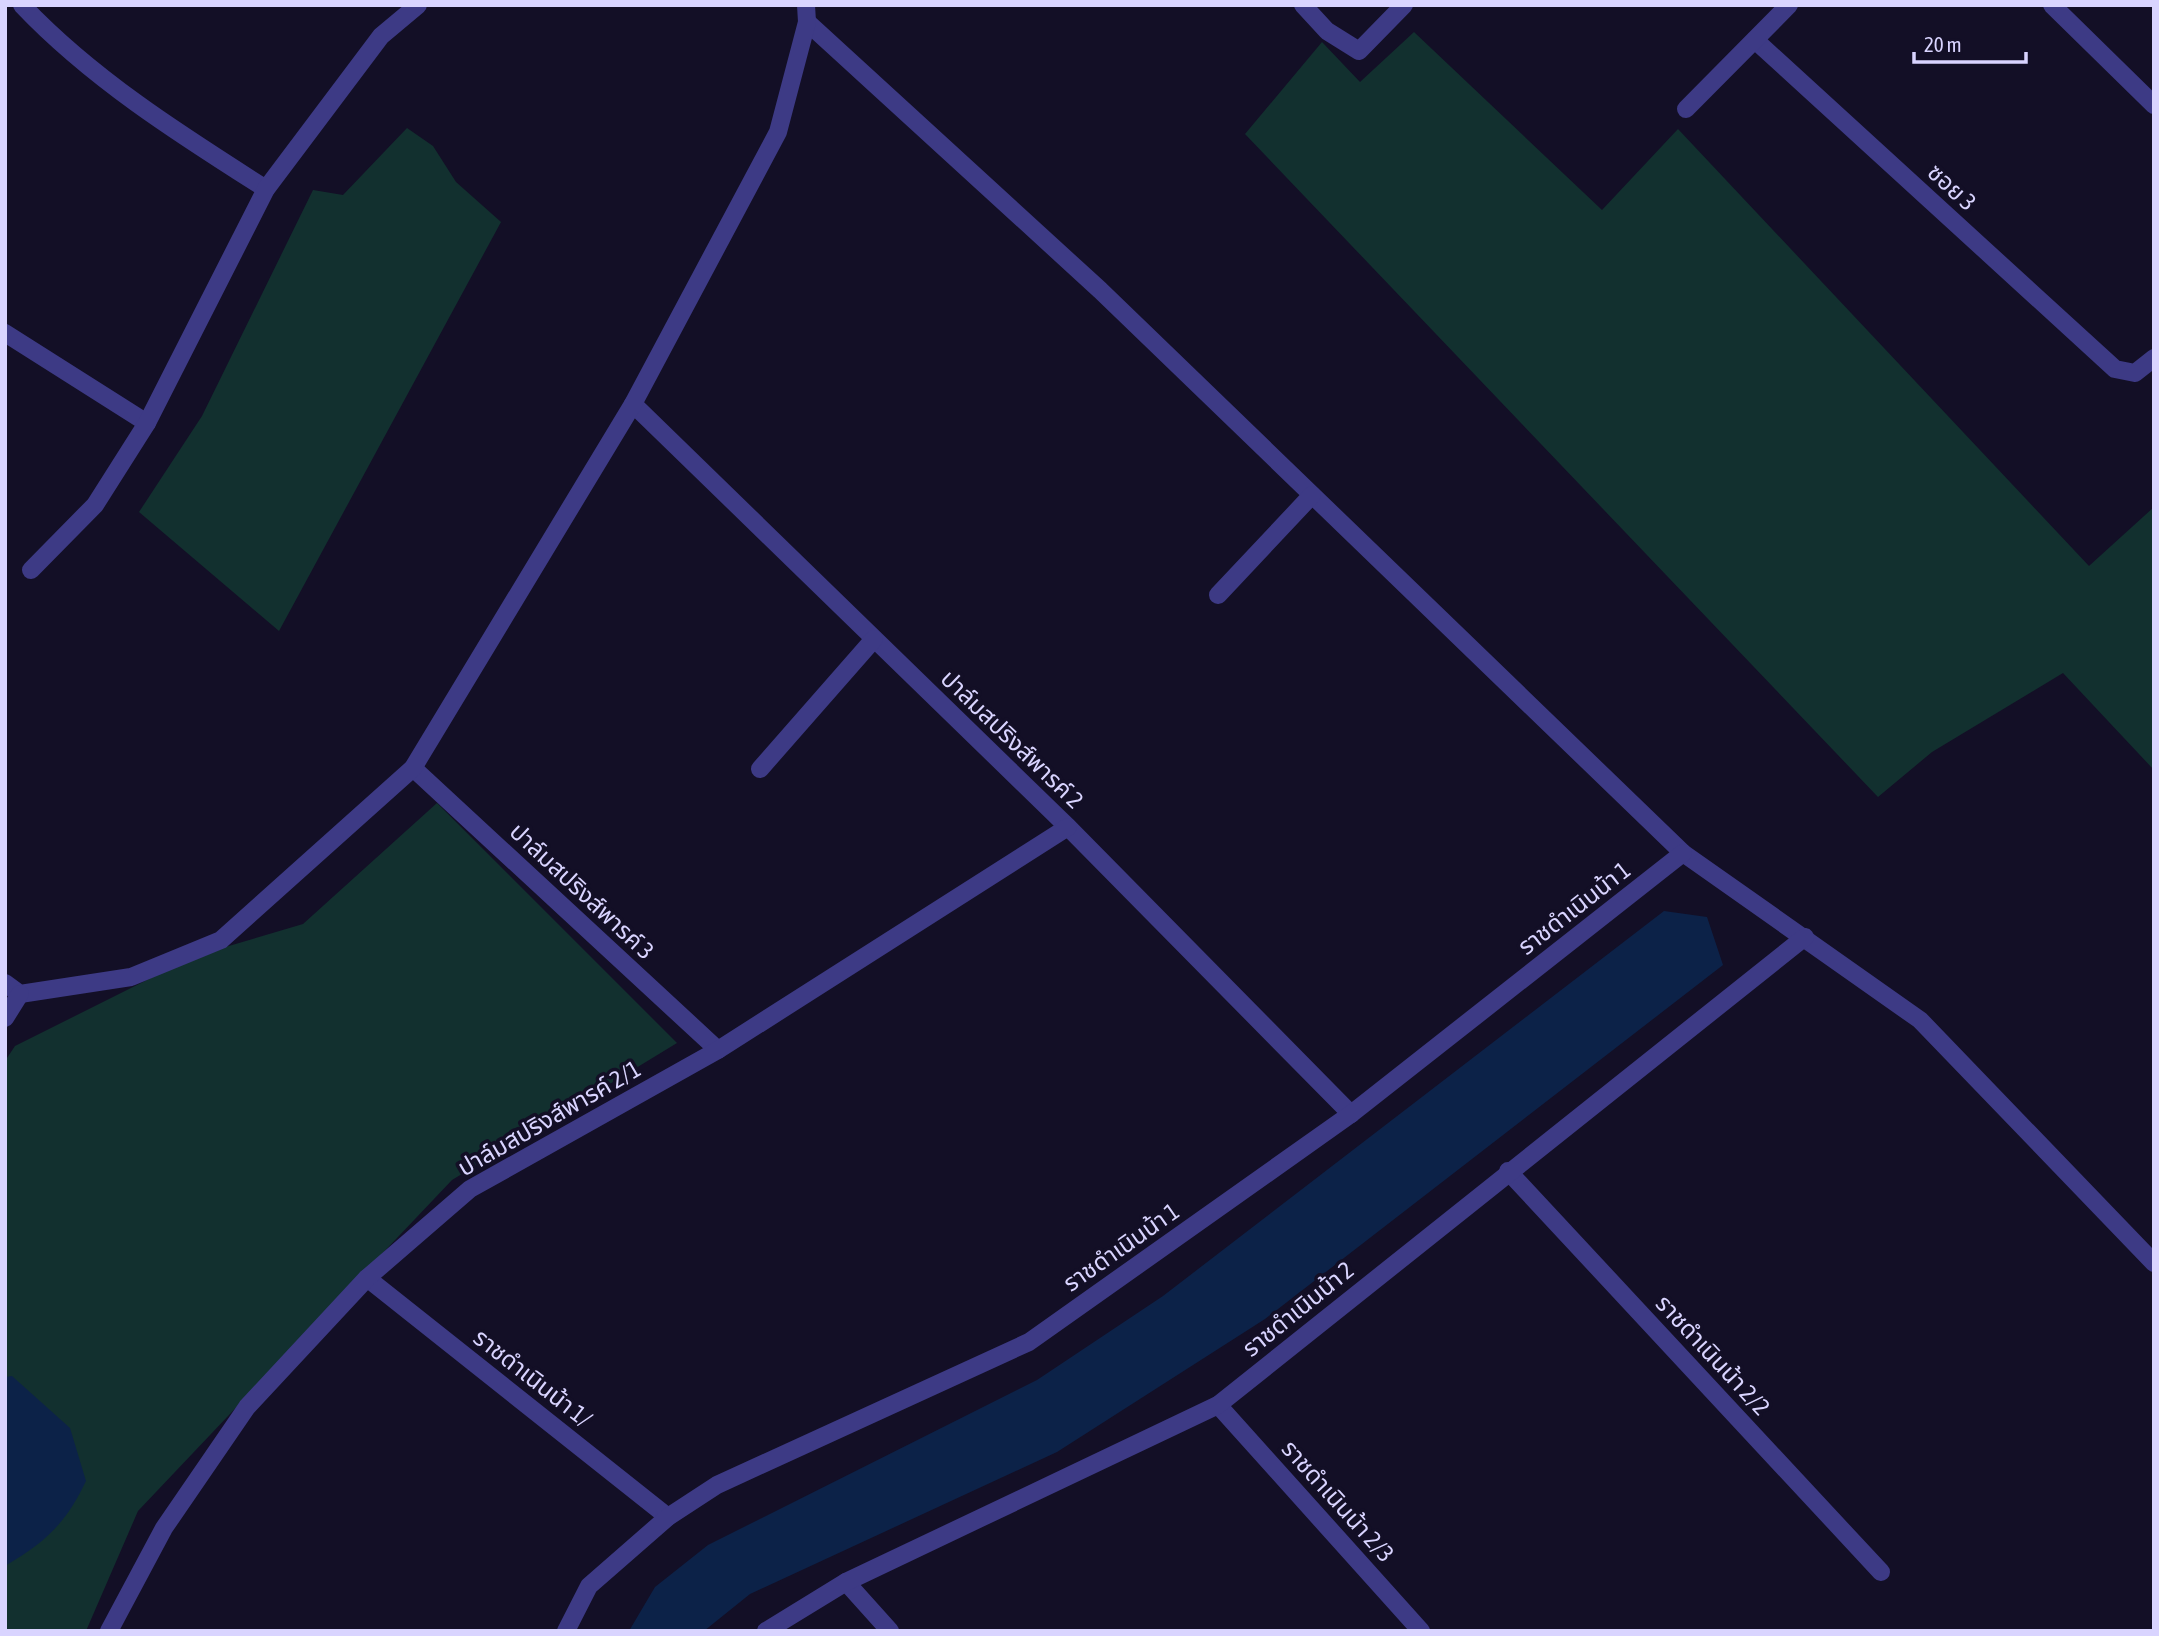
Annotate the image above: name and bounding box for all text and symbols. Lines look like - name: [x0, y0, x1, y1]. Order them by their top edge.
- scale bar: [1914, 21, 2026, 65]
- text: 20 m: [1924, 32, 1962, 56]
- street label: ซอย 3: [1922, 158, 1982, 216]
- street label: ปาล์มสปริงส์พารค์ 2: [935, 664, 1089, 814]
- street label: ปาล์มสปริงส์พารค์ 3: [505, 817, 659, 965]
- street label: ราชดำเนินน้า 1: [1513, 856, 1635, 960]
- street label: ปาล์มสปริงส์พารค์ 2/1: [453, 1055, 645, 1181]
- street label: ราชดำเนินน้า 1: [1058, 1197, 1184, 1297]
- street label: ราชดำเนินน้า 2: [1237, 1256, 1359, 1362]
- street label: ราชดำเนินน้า 2/2: [1651, 1289, 1775, 1421]
- street label: ราชดำเนินน้า 1/: [468, 1323, 598, 1433]
- street label: ราชดำเนินน้า 2/3: [1276, 1435, 1400, 1567]

